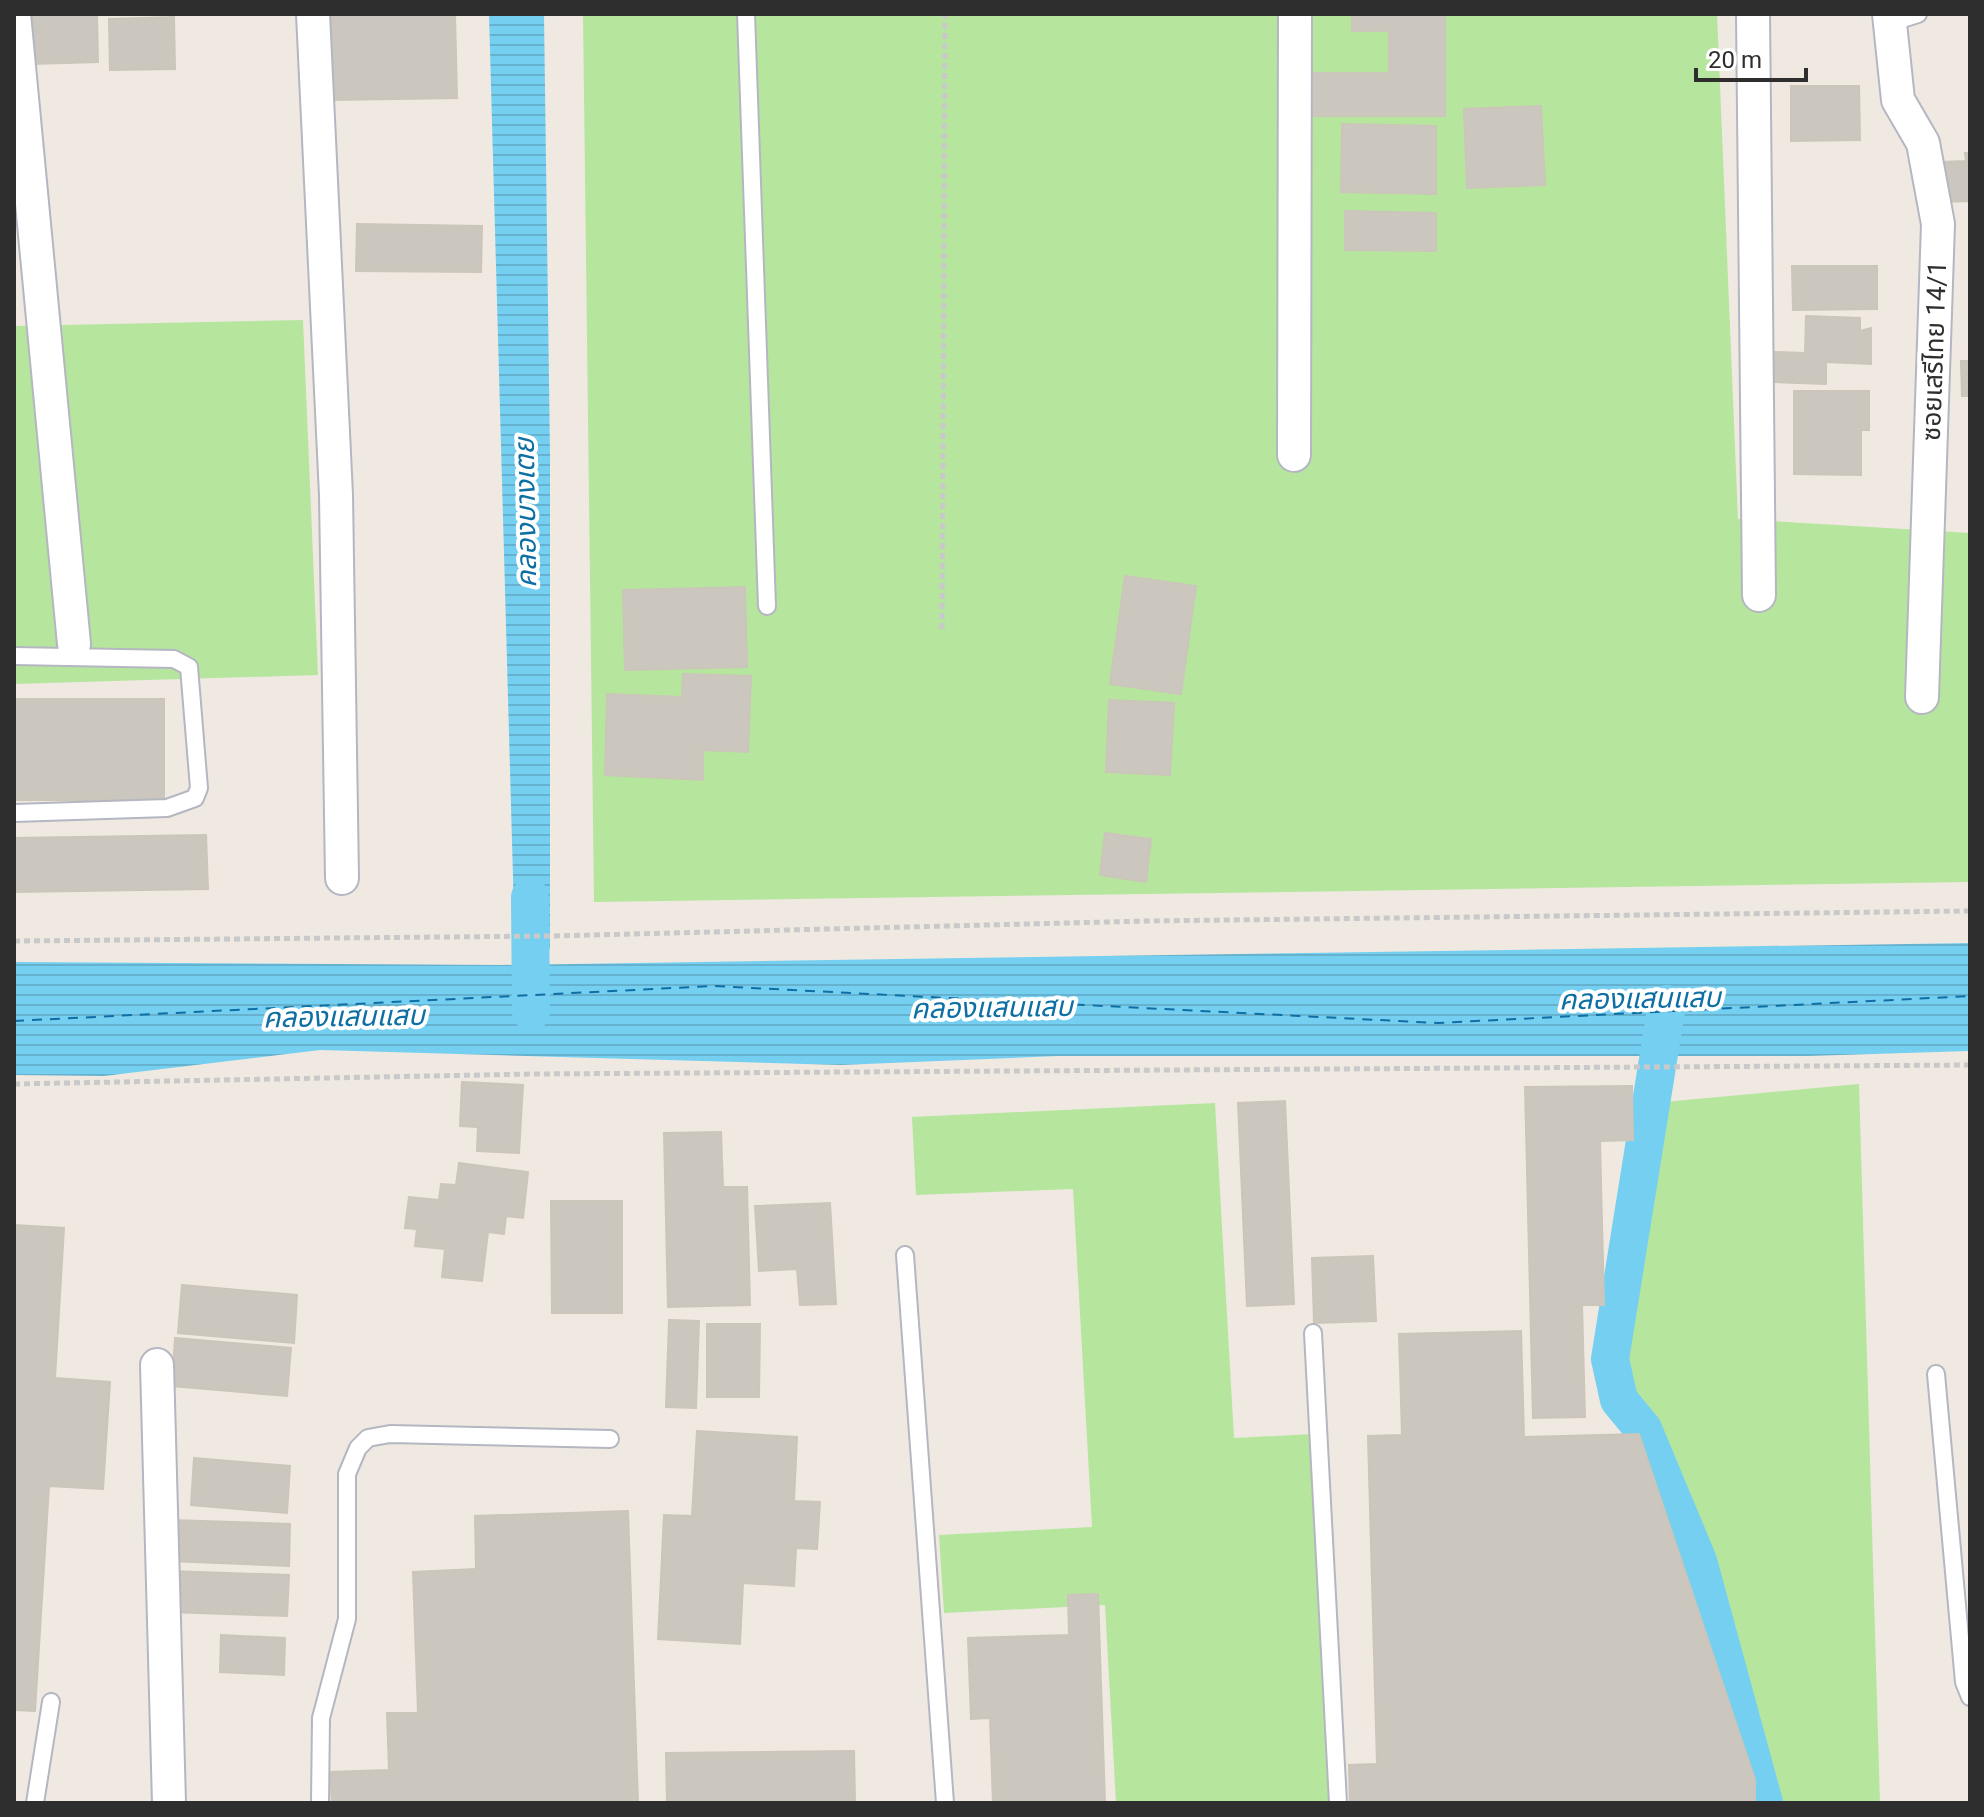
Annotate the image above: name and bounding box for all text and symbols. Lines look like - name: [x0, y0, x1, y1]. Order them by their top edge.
- scale bar: [1696, 32, 1806, 82]
- text: 20 m: [1708, 46, 1762, 74]
- street label: ซอยเสรีไทย 14/1: [1916, 261, 1952, 441]
- water label: คลองบางเตย: [508, 435, 543, 588]
- water label: คลองแสนแสบ: [1559, 981, 1723, 1016]
- water label: คลองแสนแสบ: [911, 990, 1075, 1025]
- water label: คลองแสนแสบ: [263, 999, 427, 1034]

